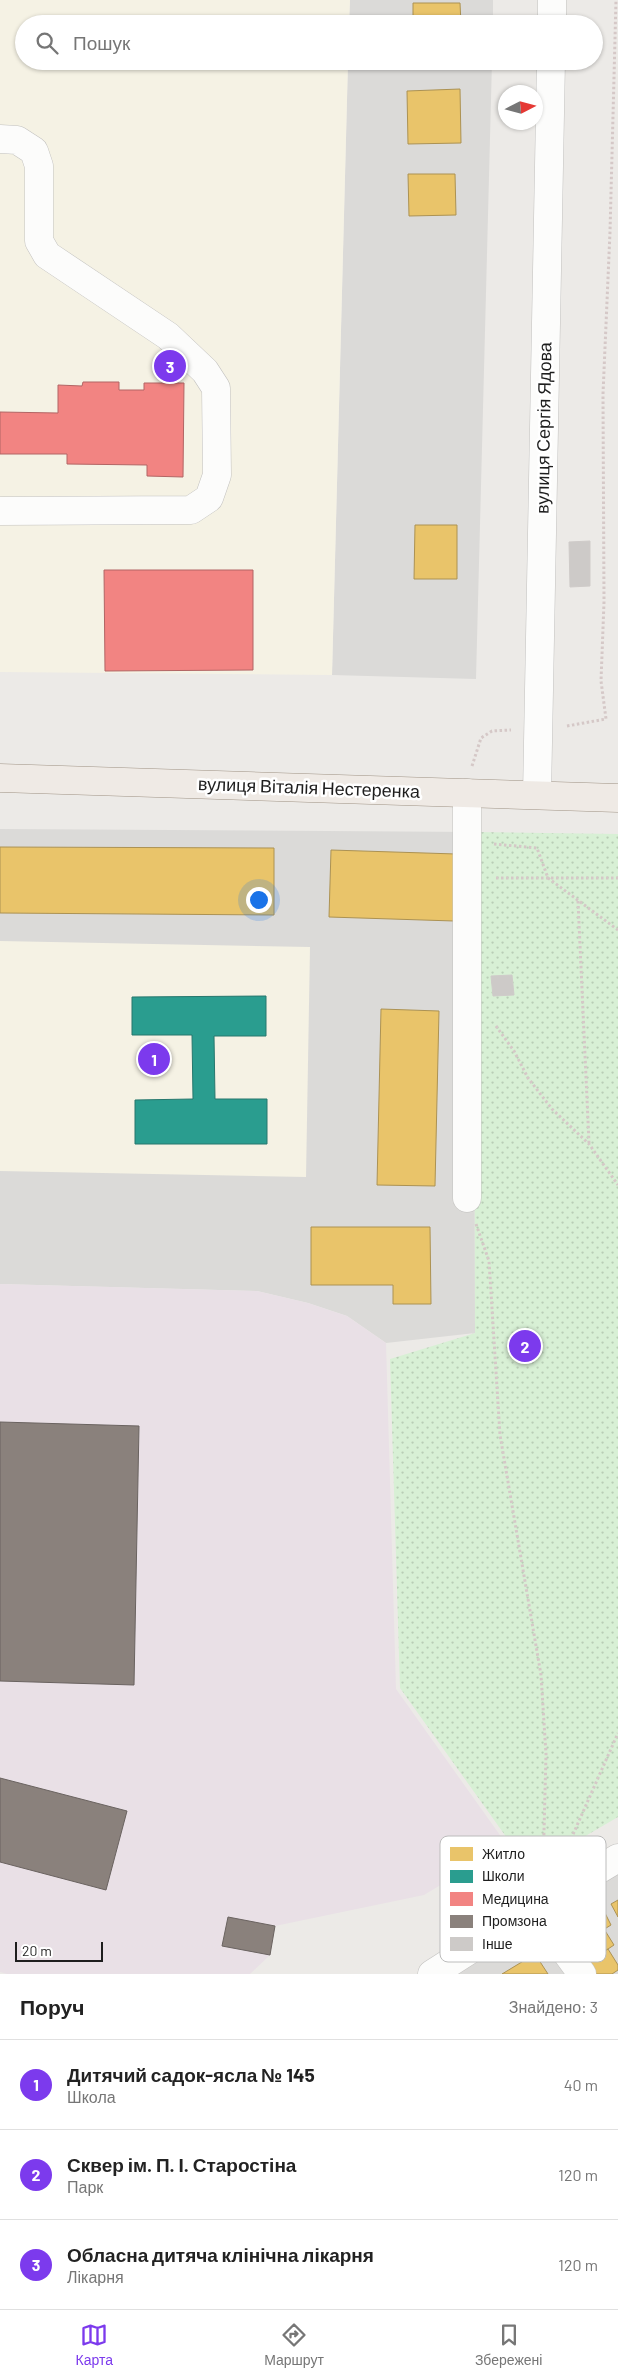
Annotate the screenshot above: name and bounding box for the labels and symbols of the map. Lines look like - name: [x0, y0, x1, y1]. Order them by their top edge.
- north arrow: [498, 85, 543, 130]
- street label: вулиця Сергія Ядова: [531, 341, 556, 514]
- pin: 3: [154, 347, 186, 385]
- street label: вулиця Віталія Нестеренка: [198, 772, 421, 802]
- your location: [246, 887, 272, 913]
- pin: 1: [138, 1040, 170, 1078]
- pin: 2: [509, 1327, 541, 1365]
- legend: [440, 1836, 606, 1962]
- text: Житло: [482, 1845, 525, 1862]
- text: Школи: [482, 1867, 525, 1884]
- text: Медицина: [482, 1890, 549, 1907]
- text: Промзона: [482, 1912, 547, 1929]
- text: Інше: [482, 1935, 513, 1952]
- scale bar: [15, 1939, 102, 1962]

